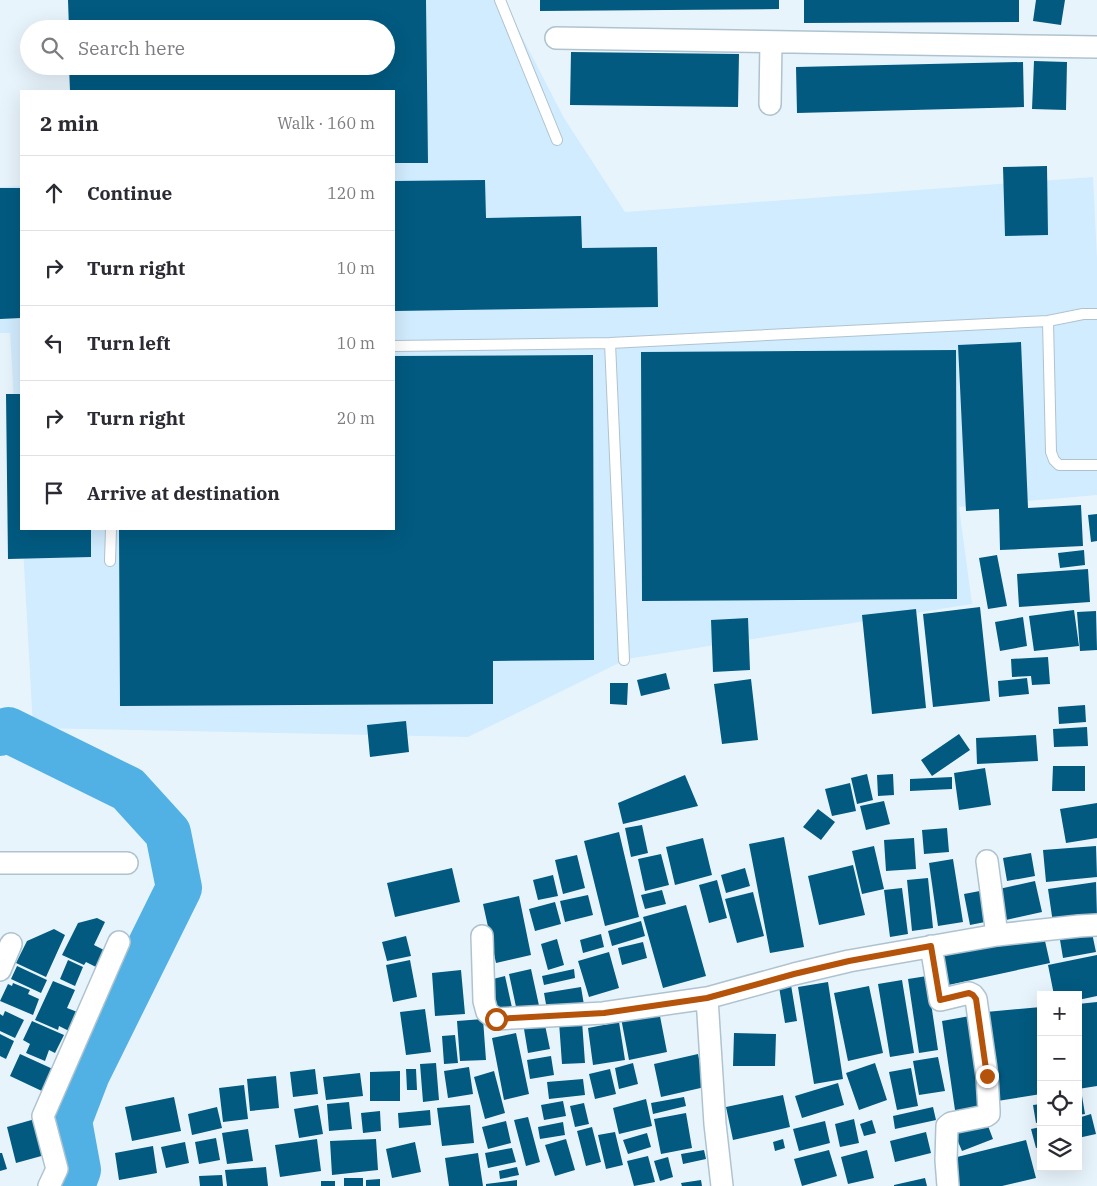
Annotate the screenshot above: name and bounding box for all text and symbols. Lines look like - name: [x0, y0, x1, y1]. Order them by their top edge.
- search box: [20, 20, 395, 75]
- icon: search: [38, 34, 66, 62]
- text: Search here: [78, 36, 185, 60]
- text: 2 min: [40, 109, 99, 137]
- text: Walk · 160 m: [277, 113, 375, 133]
- icon: ahead: [40, 179, 68, 207]
- text: Continue: [87, 181, 172, 205]
- text: 120 m: [327, 183, 375, 203]
- icon: right: [40, 254, 68, 282]
- text: Turn right: [87, 256, 185, 280]
- text: 10 m: [337, 258, 375, 278]
- icon: left: [40, 329, 68, 357]
- text: Turn left: [87, 331, 170, 355]
- text: 10 m: [337, 333, 375, 353]
- icon: right: [40, 404, 68, 432]
- text: Turn right: [87, 406, 185, 430]
- text: 20 m: [337, 408, 375, 428]
- icon: arrive: [40, 479, 68, 507]
- text: Arrive at destination: [87, 481, 280, 505]
- map controls: [1037, 991, 1082, 1171]
- button: +: [1037, 991, 1082, 1036]
- route start: [485, 1008, 508, 1031]
- button: −: [1037, 1036, 1082, 1081]
- route end: [976, 1065, 999, 1088]
- button: locate: [1037, 1081, 1082, 1126]
- button: layers: [1037, 1126, 1082, 1171]

